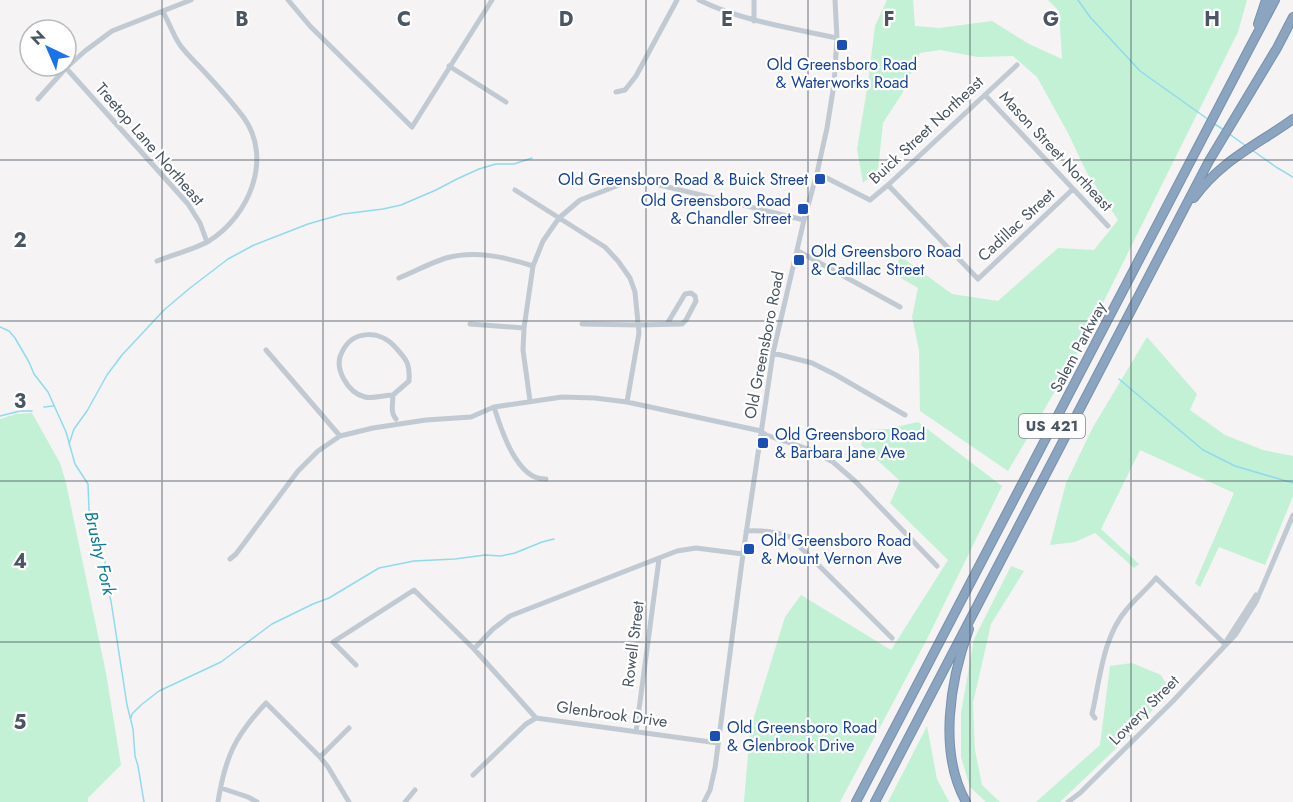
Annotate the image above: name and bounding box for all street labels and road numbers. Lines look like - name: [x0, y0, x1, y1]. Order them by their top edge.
- street label: Buick Street Northeast: [864, 71, 988, 189]
- street label: Treetop Lane Northeast: [90, 78, 210, 210]
- street label: Mason Street Northeast: [994, 86, 1118, 216]
- street label: Cadillac Street: [972, 183, 1060, 267]
- street label: Old Greensboro Road: [738, 269, 790, 421]
- street label: Salem Parkway: [1044, 297, 1112, 397]
- road number: US 421: [1019, 414, 1085, 438]
- street label: Rowell Street: [616, 599, 650, 688]
- street label: Lowery Street: [1104, 670, 1184, 750]
- street label: Glenbrook Drive: [555, 695, 669, 733]

